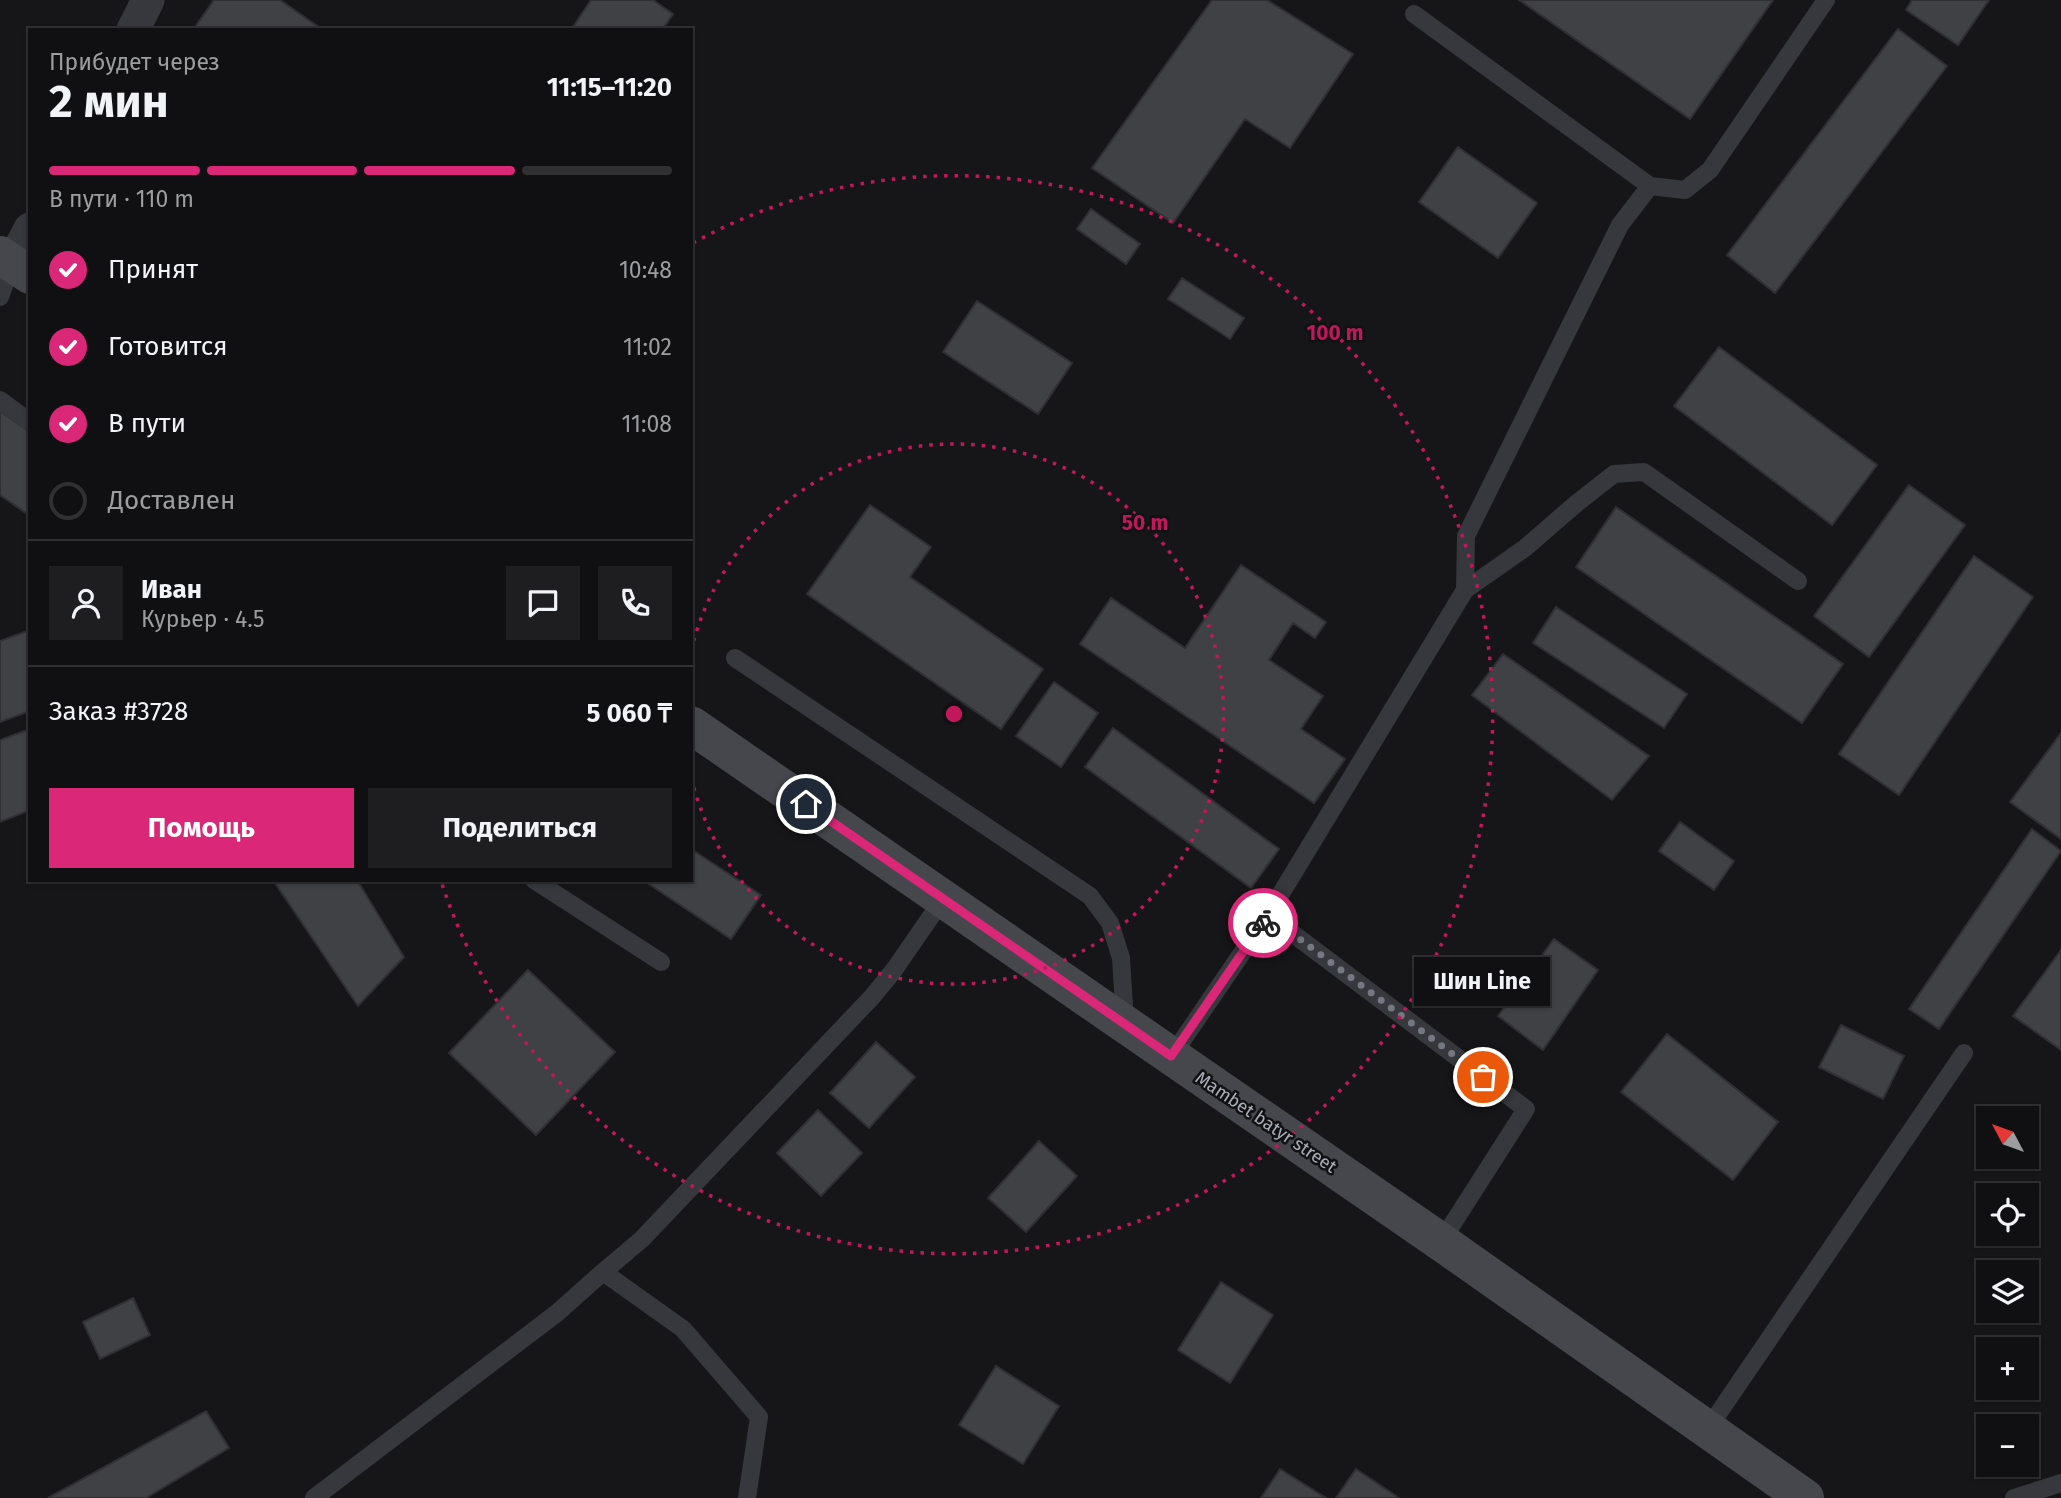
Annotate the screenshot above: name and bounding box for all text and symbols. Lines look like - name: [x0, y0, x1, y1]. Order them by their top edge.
- text: Прибудет через: [49, 48, 220, 76]
- text: 11:15–11:20: [547, 72, 672, 103]
- text: 2 мин: [49, 74, 169, 129]
- text: В пути · 110 m: [49, 185, 194, 213]
- icon: check: [49, 251, 87, 289]
- text: Принят: [108, 254, 198, 285]
- text: 10:48: [619, 256, 672, 284]
- text: 100 m: [1306, 320, 1364, 346]
- icon: check: [49, 328, 87, 366]
- text: Готовится: [108, 331, 228, 362]
- text: 11:02: [623, 333, 672, 361]
- icon: check: [49, 405, 87, 443]
- text: В пути: [108, 408, 186, 439]
- text: 11:08: [621, 410, 672, 438]
- text: Доставлен: [108, 485, 235, 516]
- text: 50 m: [1122, 510, 1168, 536]
- button: person: [49, 566, 123, 640]
- button: chat: [506, 566, 580, 640]
- button: phone: [598, 566, 672, 640]
- text: Иван: [141, 574, 202, 605]
- text: Курьер · 4.5: [141, 605, 265, 633]
- text: Заказ #3728: [49, 696, 188, 727]
- text: 5 060 ₸: [586, 698, 672, 729]
- centre of rings: [942, 702, 966, 726]
- pin: [776, 774, 836, 834]
- icon: home: [787, 785, 825, 823]
- button: Помощь: [49, 788, 354, 868]
- button: Поделиться: [368, 788, 672, 868]
- courier: [1228, 888, 1298, 958]
- icon: bike: [1244, 904, 1282, 942]
- callout: Шин Line: [1415, 958, 1551, 1007]
- text: Шин Line: [1433, 967, 1531, 995]
- pin: [1453, 1047, 1513, 1107]
- icon: bag: [1464, 1058, 1502, 1096]
- street label: Mambet batyr street: [1191, 1067, 1341, 1178]
- north arrow: [1976, 1106, 2039, 1169]
- map controls: [1976, 1106, 2039, 1477]
- button: locate: [1976, 1183, 2039, 1246]
- button: layers: [1976, 1260, 2039, 1323]
- button: +: [1976, 1337, 2039, 1400]
- button: −: [1976, 1414, 2039, 1477]

